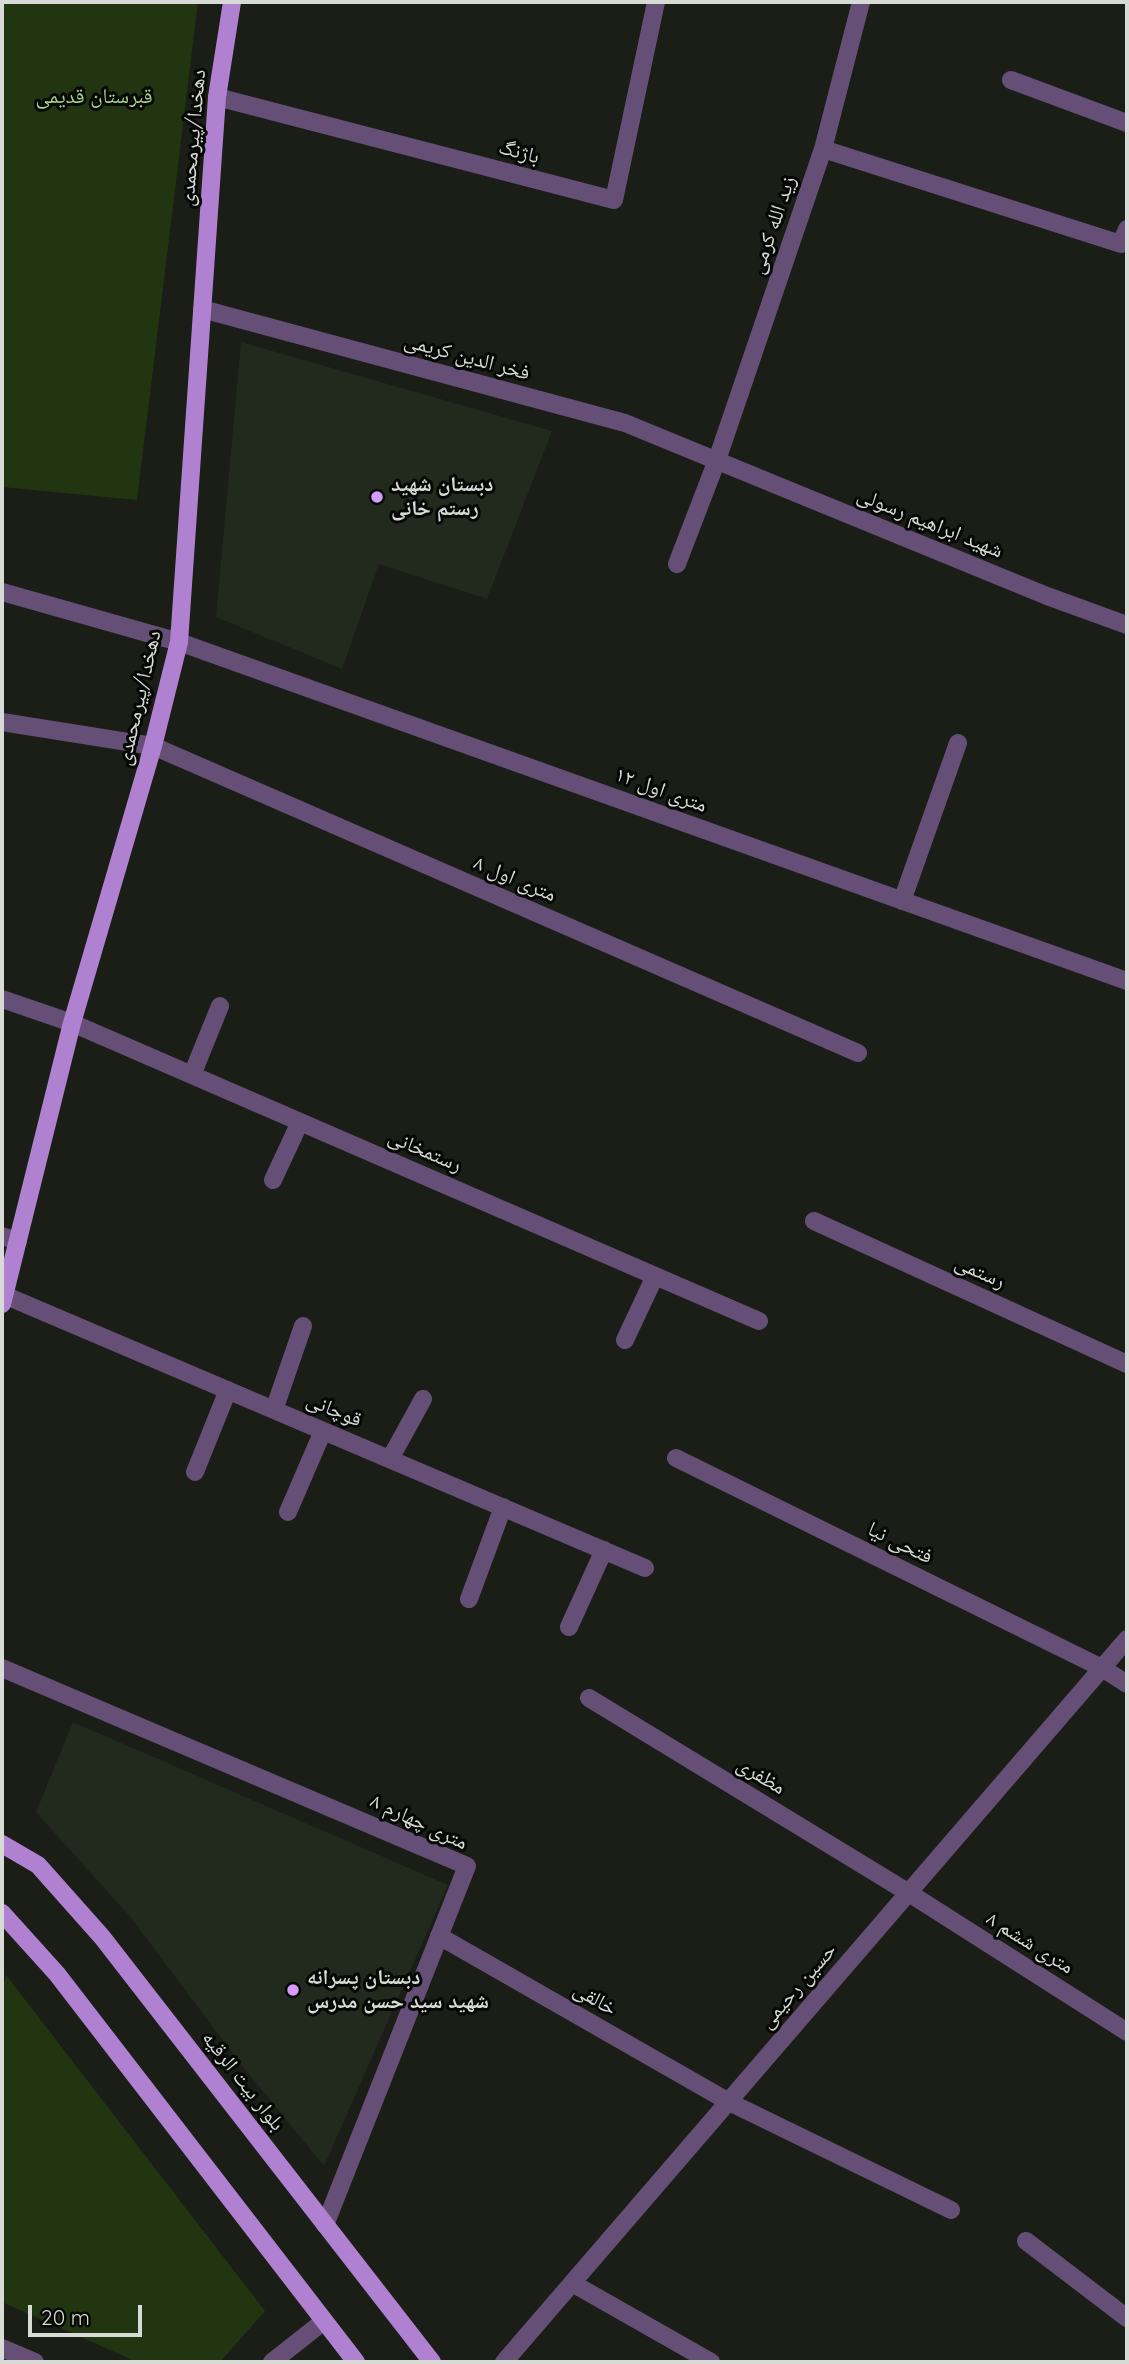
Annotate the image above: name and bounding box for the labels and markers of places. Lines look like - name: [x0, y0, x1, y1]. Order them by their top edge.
- place label: دبستان شهید رستم خانی: [391, 472, 494, 522]
- marker: دبستان شهید رستم خانی: [369, 489, 385, 505]
- place label: دبستان پسرانه شهید سید حسن مدرس: [307, 1965, 489, 2015]
- marker: دبستان پسرانه شهید سید حسن مدرس: [285, 1982, 301, 1998]

